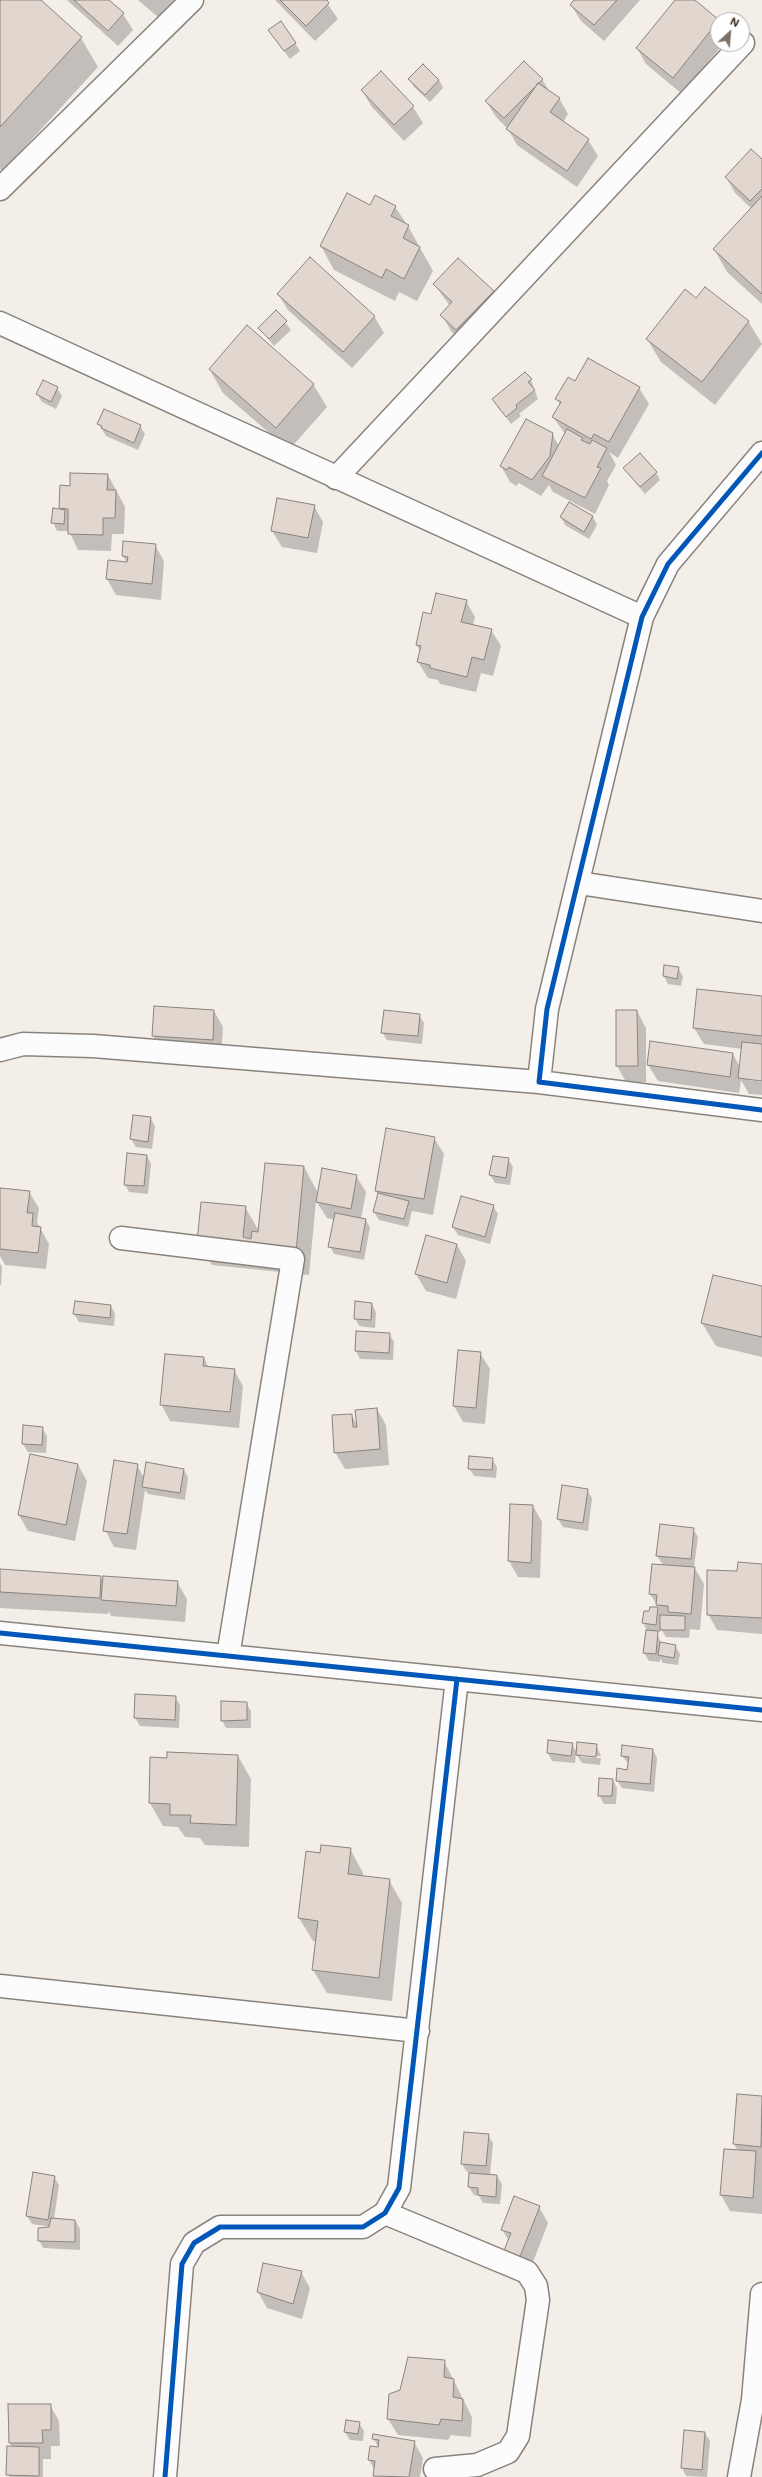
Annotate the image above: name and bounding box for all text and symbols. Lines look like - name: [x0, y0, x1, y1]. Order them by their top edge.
- north arrow: [710, 12, 750, 52]
- text: N: [728, 13, 742, 30]

